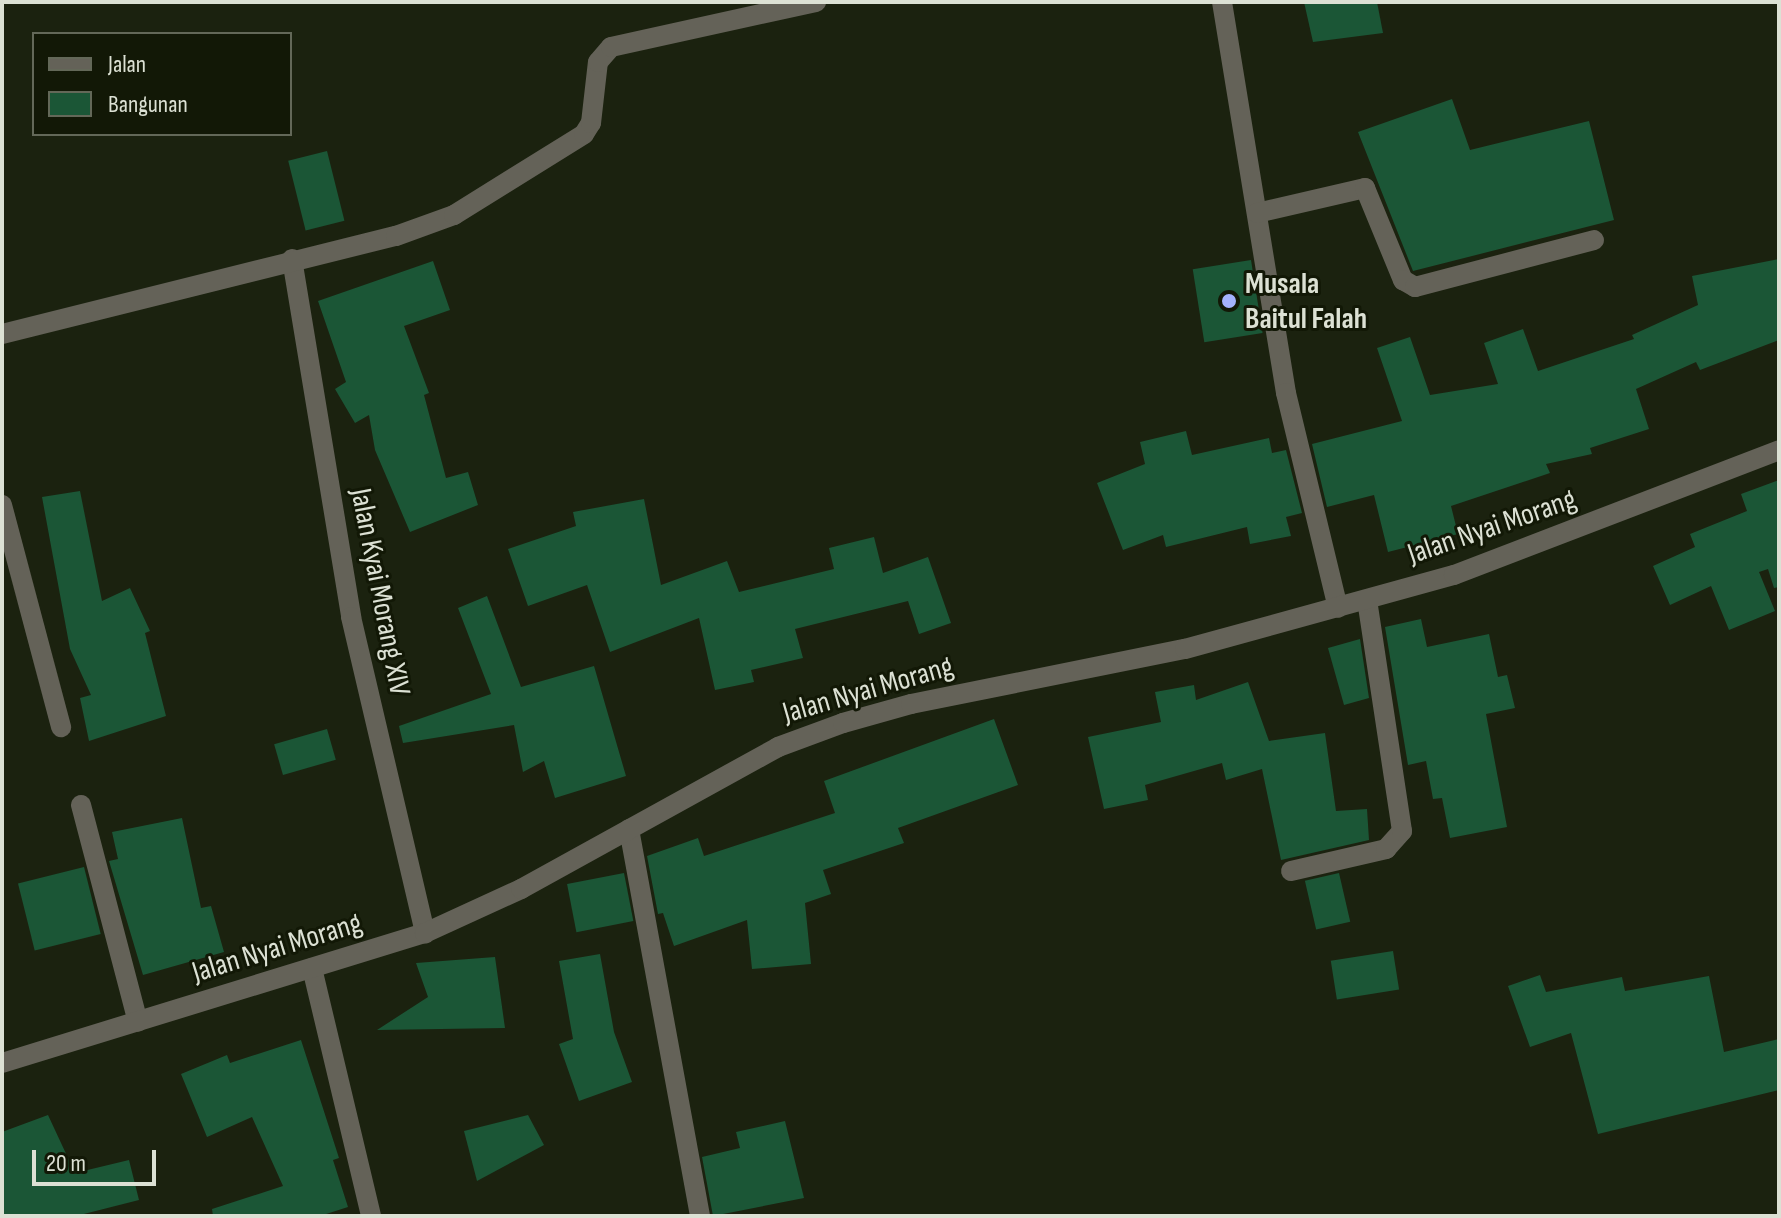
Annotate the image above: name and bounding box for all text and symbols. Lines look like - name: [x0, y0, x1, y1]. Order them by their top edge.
- legend: [32, 32, 292, 136]
- text: Jalan: [108, 50, 146, 79]
- text: Bangunan: [108, 90, 188, 119]
- place label: Musala Baitul Falah: [1245, 266, 1367, 336]
- marker: Musala Baitul Falah: [1220, 292, 1238, 310]
- street label: Jalan Nyai Morang: [1403, 481, 1581, 573]
- street label: Jalan Kyai Morang XIV: [342, 485, 418, 699]
- street label: Jalan Nyai Morang: [779, 649, 957, 731]
- street label: Jalan Nyai Morang: [188, 905, 366, 991]
- scale bar: [36, 1134, 160, 1184]
- text: 20 m: [46, 1149, 86, 1178]

